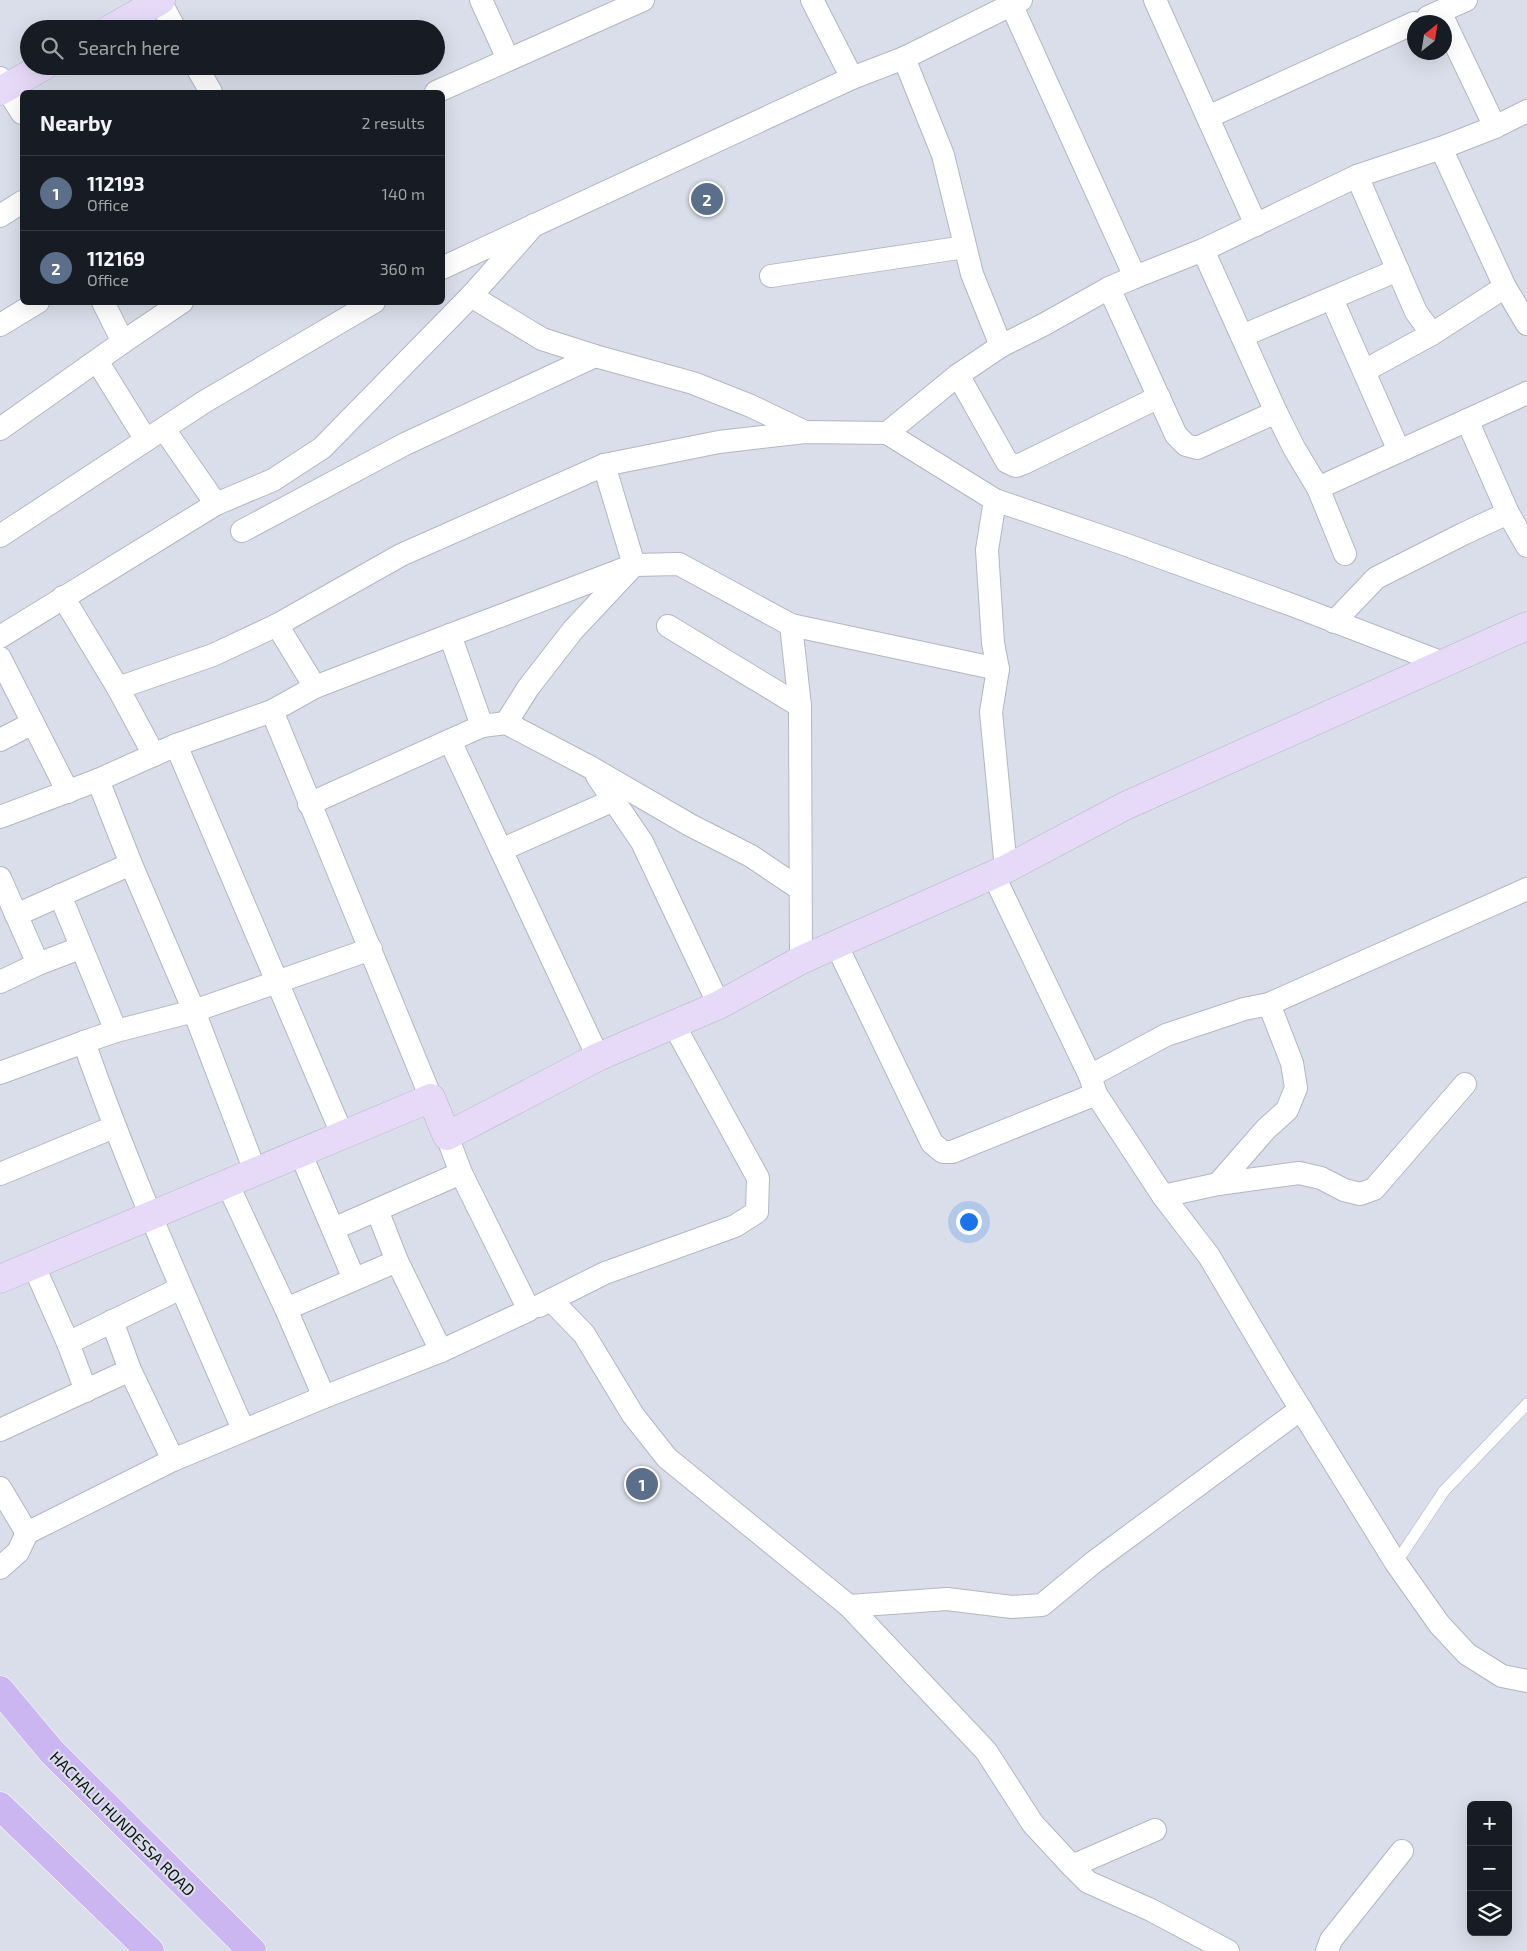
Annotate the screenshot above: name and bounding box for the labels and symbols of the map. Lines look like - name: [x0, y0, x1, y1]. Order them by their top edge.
- north arrow: [1407, 15, 1452, 60]
- pin: 2: [691, 180, 723, 218]
- your location: [956, 1209, 982, 1235]
- pin: 1: [626, 1465, 658, 1503]
- street label: HACHALU HUNDESSA ROAD: [47, 1747, 199, 1899]

